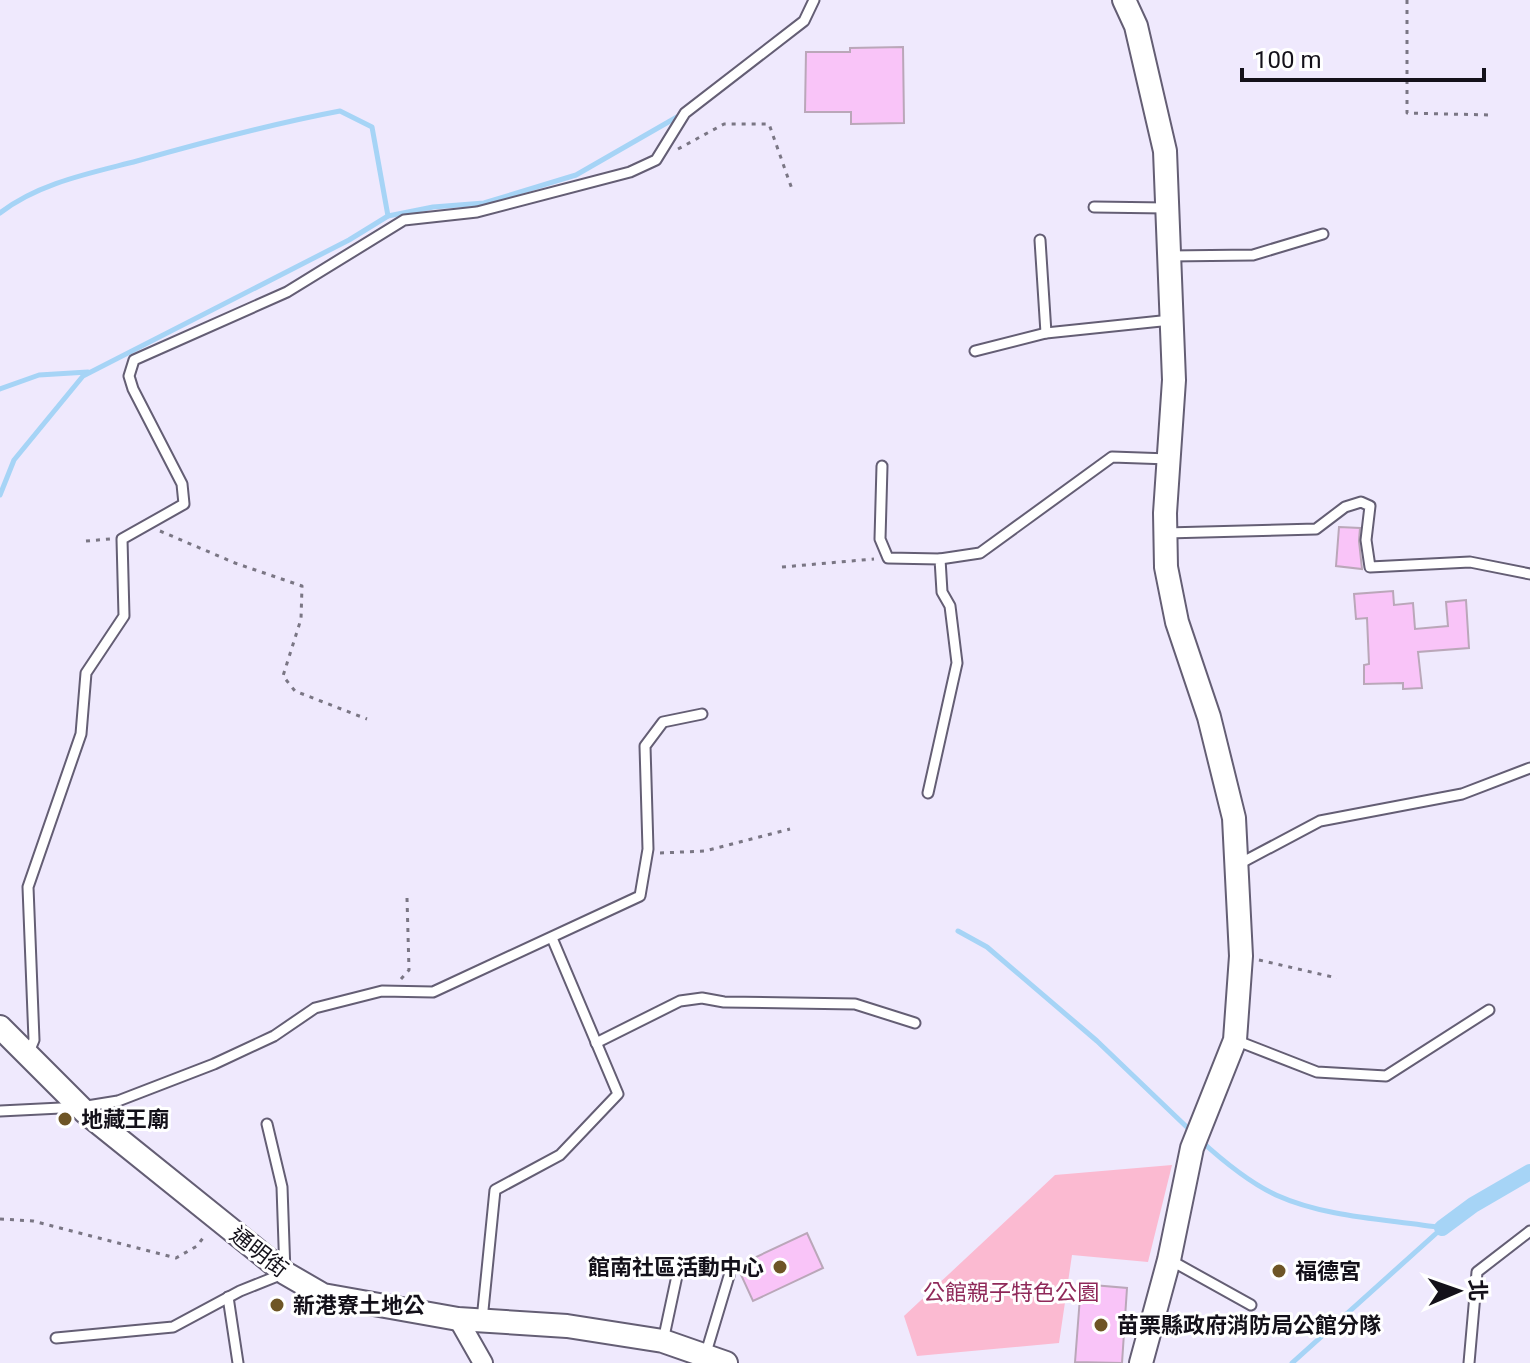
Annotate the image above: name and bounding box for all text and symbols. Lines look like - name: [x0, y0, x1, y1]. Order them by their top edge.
- scale bar: [1242, 32, 1484, 82]
- text: 100 m: [1254, 46, 1321, 74]
- place label: 地藏王廟: [81, 1107, 169, 1132]
- marker: 地藏王廟: [56, 1110, 74, 1128]
- street label: 通明街: [225, 1222, 293, 1282]
- north arrow: [1418, 1251, 1498, 1331]
- place label: 館南社區活動中心: [588, 1255, 764, 1280]
- marker: 館南社區活動中心: [771, 1258, 789, 1276]
- place label: 福德宮: [1295, 1259, 1361, 1284]
- marker: 福德宮: [1270, 1262, 1288, 1280]
- text: 北: [1465, 1279, 1490, 1302]
- park label: 公館親子特色公園: [923, 1280, 1099, 1305]
- place label: 新港寮土地公: [293, 1293, 425, 1318]
- marker: 新港寮土地公: [268, 1296, 286, 1314]
- place label: 苗栗縣政府消防局公館分隊: [1117, 1313, 1381, 1338]
- marker: 苗栗縣政府消防局公館分隊: [1092, 1316, 1110, 1334]

